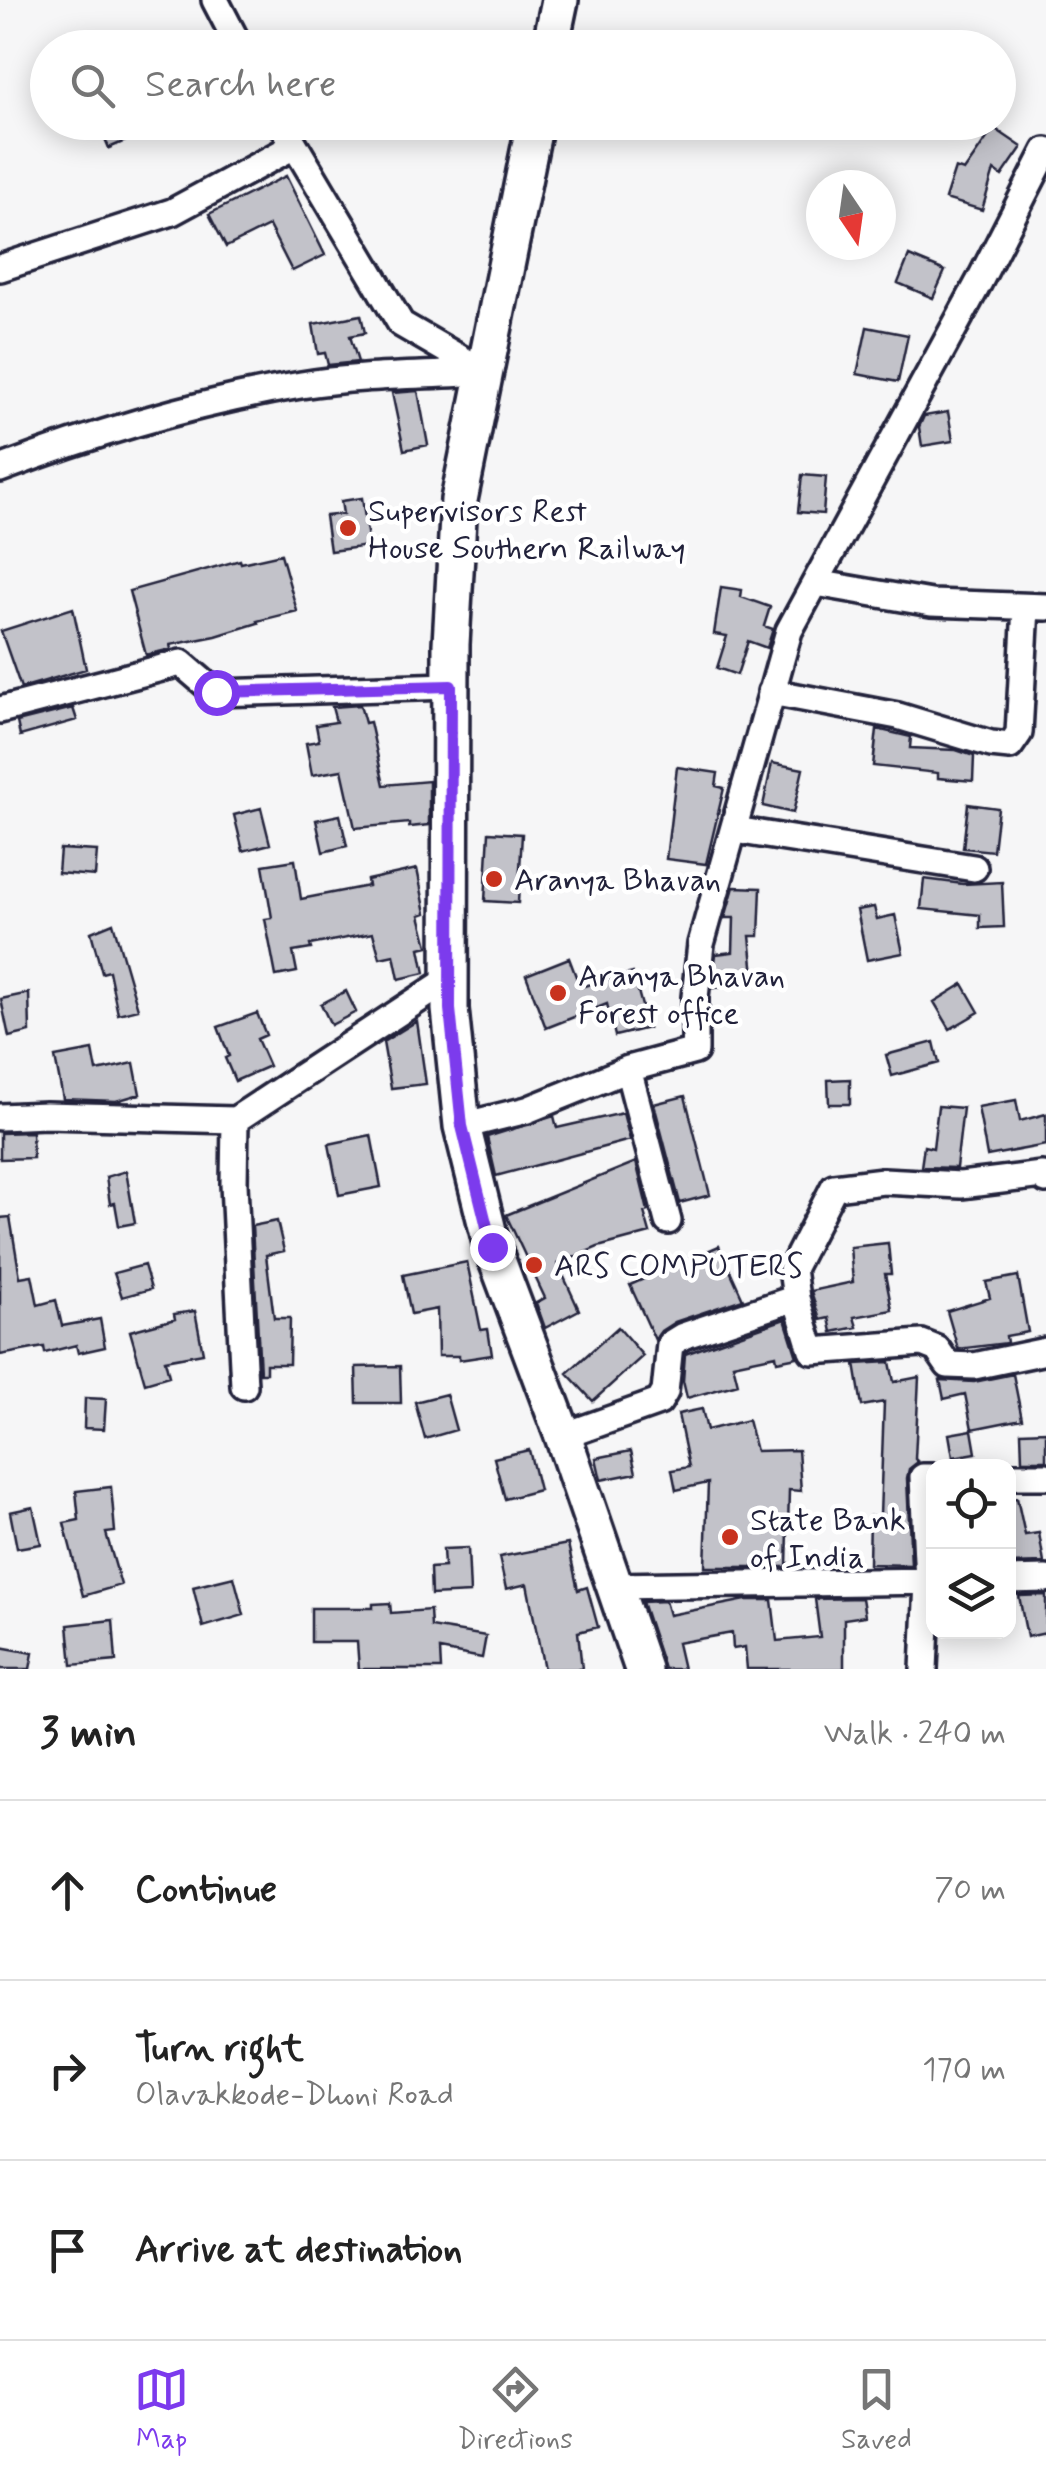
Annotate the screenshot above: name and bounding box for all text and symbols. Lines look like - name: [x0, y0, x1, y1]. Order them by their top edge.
- search box: [30, 30, 1016, 140]
- icon: search: [65, 58, 120, 113]
- text: Search here: [145, 61, 336, 110]
- north arrow: [806, 170, 896, 260]
- place label: Supervisors Rest House Southern Railway: [368, 491, 686, 570]
- marker: Supervisors Rest House Southern Railway: [337, 517, 359, 539]
- route start: [194, 670, 240, 716]
- place label: Aranya Bhavan: [514, 860, 721, 902]
- marker: Aranya Bhavan: [483, 868, 505, 890]
- place label: Aranya Bhavan Forest office: [578, 956, 785, 1035]
- marker: Aranya Bhavan Forest office: [547, 982, 569, 1004]
- route end: [470, 1225, 516, 1271]
- place label: ARS COMPUTERS: [554, 1246, 803, 1288]
- marker: ARS COMPUTERS: [523, 1254, 545, 1276]
- map controls: [926, 1459, 1016, 1639]
- button: locate: [926, 1459, 1016, 1549]
- place label: State Bank of India: [750, 1500, 906, 1579]
- marker: State Bank of India: [719, 1526, 741, 1548]
- button: layers: [926, 1549, 1016, 1639]
- text: 3 min: [40, 1707, 137, 1762]
- text: Walk · 240 m: [824, 1713, 1006, 1755]
- icon: ahead: [40, 1863, 95, 1918]
- text: Continue: [135, 1866, 277, 1915]
- text: 70 m: [934, 1869, 1006, 1911]
- text: Turn right: [135, 2025, 304, 2074]
- icon: right: [40, 2043, 95, 2098]
- text: 170 m: [922, 2049, 1006, 2091]
- text: Olavakkode-Dhoni Road: [135, 2074, 454, 2116]
- icon: arrive: [40, 2223, 95, 2278]
- text: Arrive at destination: [135, 2226, 462, 2275]
- tab: Map: [134, 2362, 189, 2459]
- tab: Directions: [458, 2362, 573, 2459]
- tab: Saved: [841, 2362, 912, 2459]

